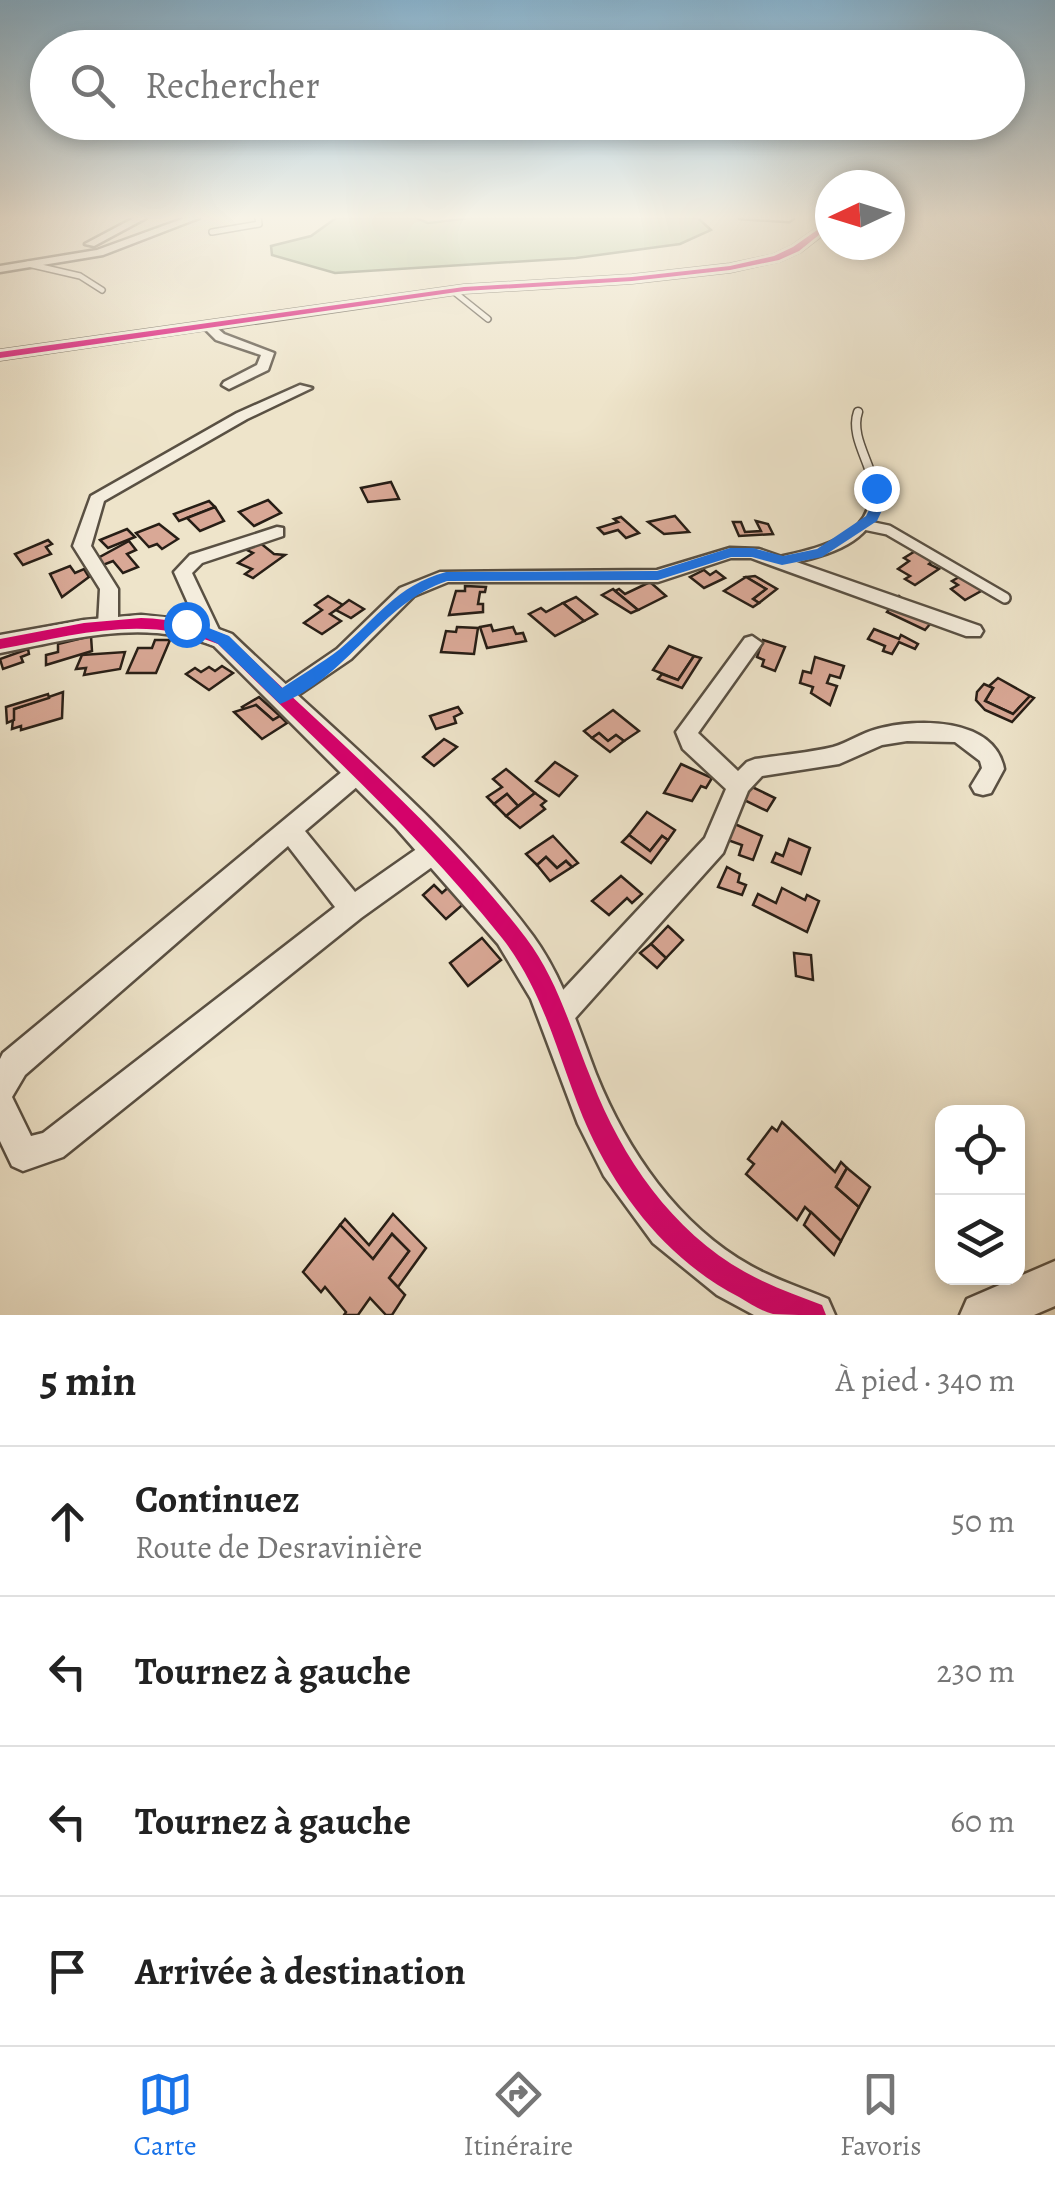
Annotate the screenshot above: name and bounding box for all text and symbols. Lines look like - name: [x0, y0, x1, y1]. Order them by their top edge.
- search box: [30, 30, 1025, 140]
- icon: search: [65, 58, 120, 113]
- text: Rechercher: [145, 59, 320, 111]
- north arrow: [815, 170, 905, 260]
- route end: [854, 466, 900, 512]
- route start: [164, 602, 210, 648]
- map controls: [935, 1105, 1025, 1285]
- button: locate: [935, 1105, 1025, 1195]
- button: layers: [935, 1195, 1025, 1285]
- text: 5 min: [40, 1352, 136, 1409]
- text: À pied · 340 m: [836, 1358, 1015, 1402]
- text: Continuez: [135, 1473, 300, 1525]
- icon: ahead: [40, 1494, 95, 1549]
- text: 50 m: [951, 1499, 1015, 1543]
- text: Route de Desravinière: [135, 1525, 422, 1569]
- icon: left: [40, 1644, 95, 1699]
- text: Tournez à gauche: [135, 1645, 411, 1697]
- text: 230 m: [936, 1649, 1015, 1693]
- icon: left: [40, 1794, 95, 1849]
- text: Tournez à gauche: [135, 1795, 411, 1847]
- text: 60 m: [950, 1799, 1015, 1843]
- icon: arrive: [40, 1944, 95, 1999]
- text: Arrivée à destination: [135, 1945, 466, 1997]
- tab: Carte: [133, 2067, 197, 2165]
- tab: Itinéraire: [464, 2067, 573, 2165]
- tab: Favoris: [840, 2067, 922, 2165]

